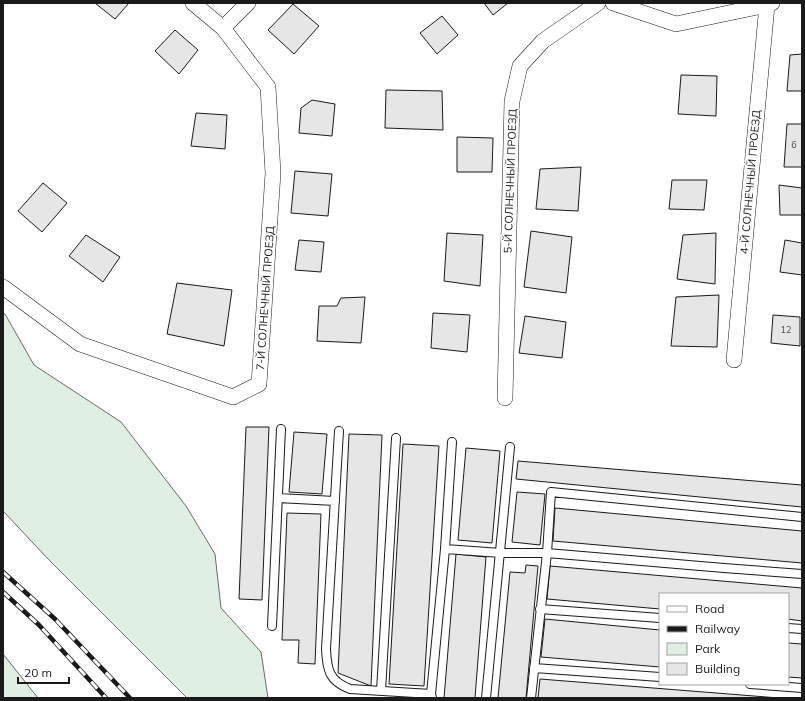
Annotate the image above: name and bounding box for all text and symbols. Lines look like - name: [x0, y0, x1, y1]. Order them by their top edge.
- street label: 5-Й СОЛНЕЧНЫЙ ПРОЕЗД: [500, 108, 520, 254]
- street label: 4-Й СОЛНЕЧНЫЙ ПРОЕЗД: [737, 109, 763, 255]
- house number: 6: [791, 139, 797, 150]
- street label: 7-Й СОЛНЕЧНЫЙ ПРОЕЗД: [253, 225, 277, 371]
- house number: 12: [781, 324, 791, 335]
- legend: [659, 593, 789, 685]
- text: Road: [695, 601, 724, 616]
- text: Railway: [695, 621, 741, 636]
- text: Park: [695, 641, 721, 656]
- scale bar: [18, 659, 69, 685]
- text: Building: [695, 661, 740, 676]
- text: 20 m: [24, 665, 52, 680]

